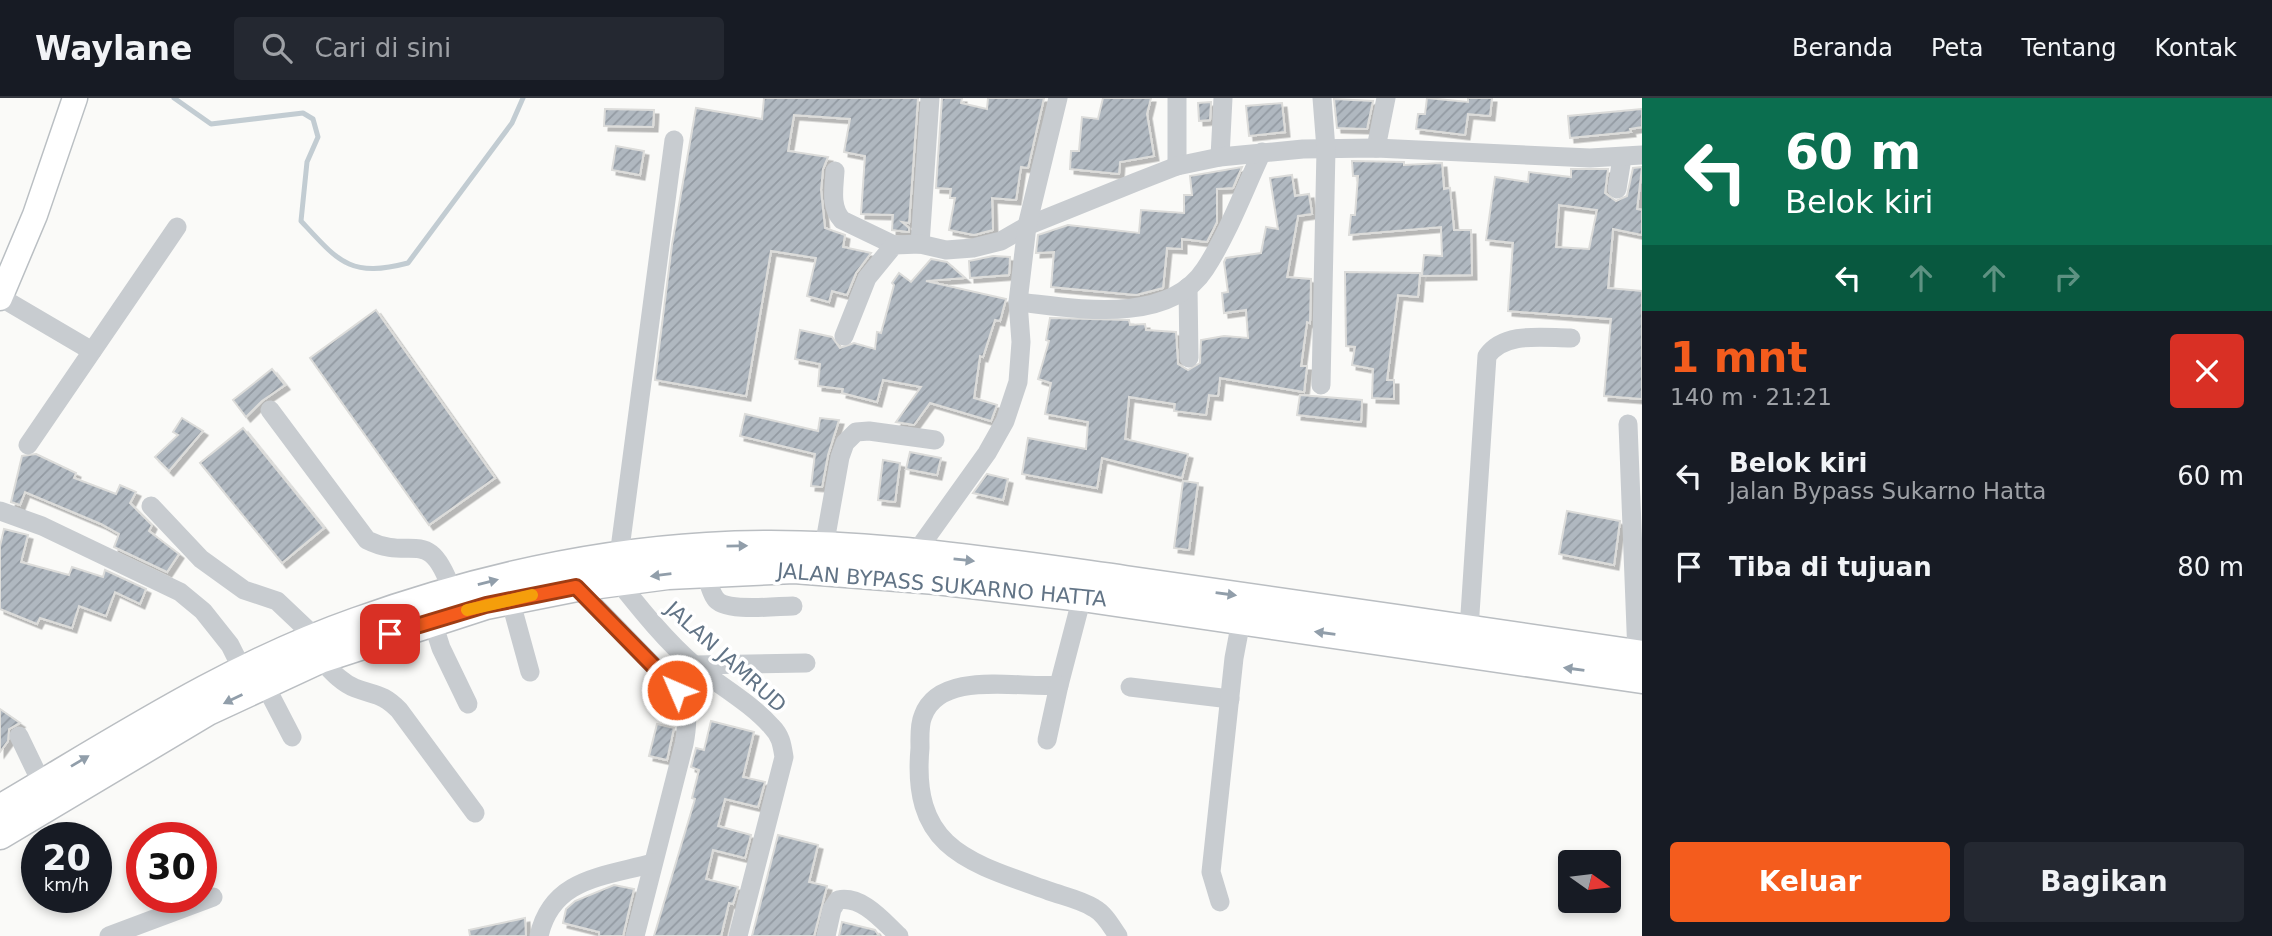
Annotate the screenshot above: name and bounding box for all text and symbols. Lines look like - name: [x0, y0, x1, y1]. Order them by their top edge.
- search box: [234, 17, 724, 80]
- text: Waylane: [35, 29, 192, 68]
- icon: search: [258, 29, 296, 67]
- text: Cari di sini: [314, 33, 451, 63]
- text: Beranda: [1792, 34, 1893, 62]
- text: Peta: [1931, 34, 1983, 62]
- text: Tentang: [2021, 34, 2117, 62]
- text: Kontak: [2155, 34, 2237, 62]
- text: 60 m: [1785, 124, 1921, 181]
- icon: left: [1670, 126, 1761, 217]
- text: Belok kiri: [1785, 183, 1933, 221]
- icon: left: [1829, 259, 1867, 297]
- icon: ahead: [1902, 259, 1940, 297]
- icon: ahead: [1975, 259, 2013, 297]
- icon: right: [2048, 259, 2086, 297]
- text: 1 mnt: [1670, 333, 1808, 382]
- button: close: [2170, 334, 2244, 408]
- text: 140 m · 21:21: [1670, 384, 1832, 410]
- text: Belok kiri: [1729, 448, 1868, 478]
- icon: left: [1670, 457, 1708, 495]
- text: 60 m: [2177, 461, 2244, 491]
- text: Jalan Bypass Sukarno Hatta: [1729, 478, 2046, 504]
- one-way arrow: [726, 540, 748, 552]
- icon: arrive: [1670, 548, 1708, 586]
- text: Tiba di tujuan: [1729, 552, 1932, 582]
- text: 80 m: [2177, 552, 2244, 582]
- one-way arrow: [953, 555, 975, 566]
- street label: JALAN BYPASS SUKARNO HATTA: [774, 558, 1108, 611]
- one-way arrow: [650, 570, 672, 581]
- one-way arrow: [477, 576, 499, 587]
- one-way arrow: [1215, 589, 1237, 600]
- street label: JALAN JAMRUD: [659, 595, 791, 717]
- pin: [360, 604, 420, 664]
- icon: arrive: [371, 615, 409, 653]
- one-way arrow: [1314, 628, 1336, 639]
- position arrow: [640, 653, 714, 727]
- one-way arrow: [1563, 664, 1585, 675]
- one-way arrow: [223, 693, 243, 704]
- one-way arrow: [70, 755, 89, 768]
- speed limit sign: 30: [126, 822, 217, 913]
- text: 20: [42, 838, 91, 878]
- button: Keluar: [1670, 842, 1950, 922]
- button: Bagikan: [1964, 842, 2244, 922]
- north arrow: [1558, 850, 1620, 914]
- map controls: [1558, 850, 1621, 913]
- text: km/h: [44, 874, 89, 895]

